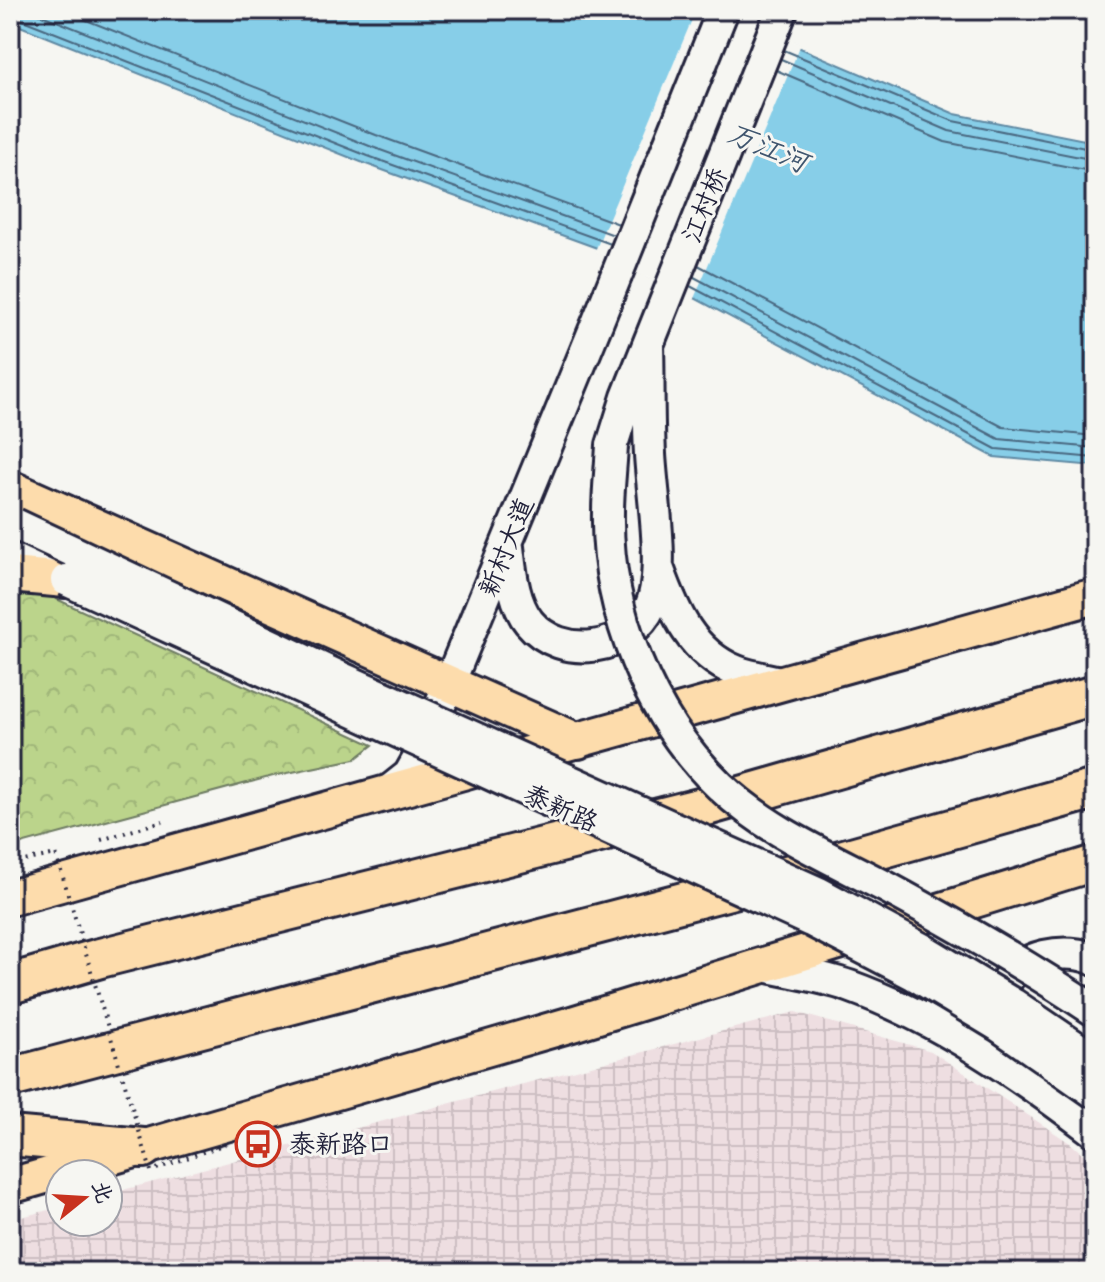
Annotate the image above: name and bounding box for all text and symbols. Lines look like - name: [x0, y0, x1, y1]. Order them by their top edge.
- water label: 万江河: [721, 114, 817, 184]
- street label: 江村桥: [674, 162, 736, 248]
- street label: 新村大道: [471, 492, 543, 602]
- street label: 泰新路: [518, 777, 604, 841]
- bus stop icon: 泰新路口: [234, 1120, 282, 1168]
- place label: 泰新路口: [289, 1127, 393, 1163]
- north arrow: [44, 1158, 124, 1238]
- text: 北: [83, 1177, 120, 1208]

